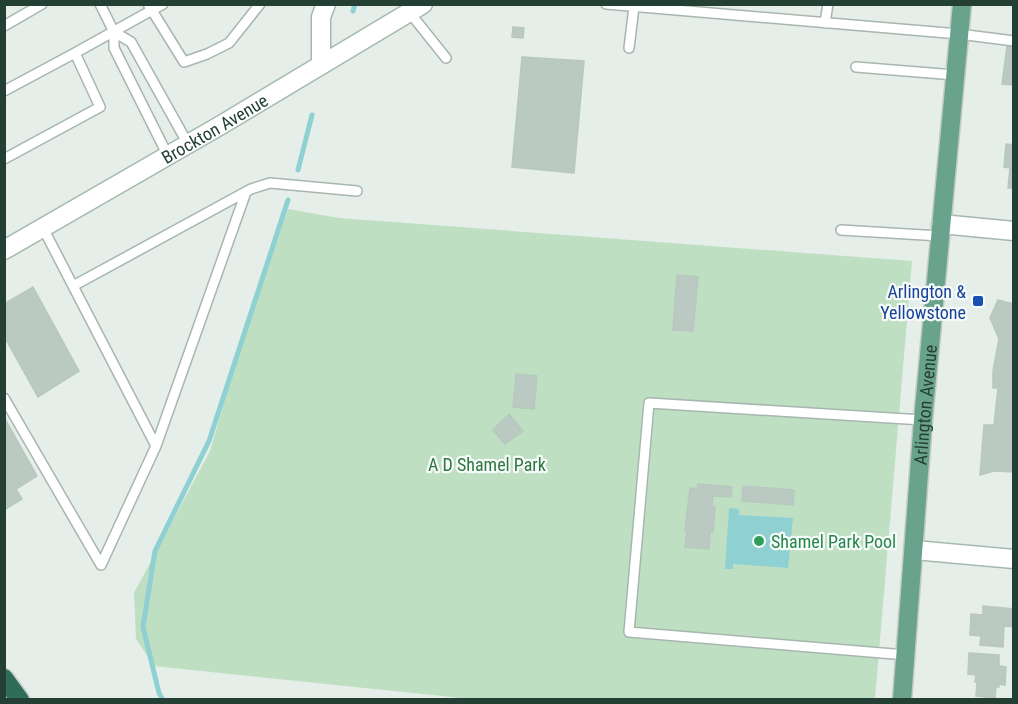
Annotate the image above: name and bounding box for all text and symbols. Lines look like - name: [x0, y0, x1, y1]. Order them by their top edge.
- street label: Brockton Avenue: [158, 89, 271, 168]
- place label: Arlington & Yellowstone: [880, 281, 966, 323]
- marker: Arlington & Yellowstone: [971, 294, 985, 308]
- street label: Arlington Avenue: [909, 344, 941, 466]
- park label: A D Shamel Park: [428, 454, 546, 475]
- place label: Shamel Park Pool: [771, 531, 896, 552]
- marker: Shamel Park Pool: [752, 534, 766, 548]

